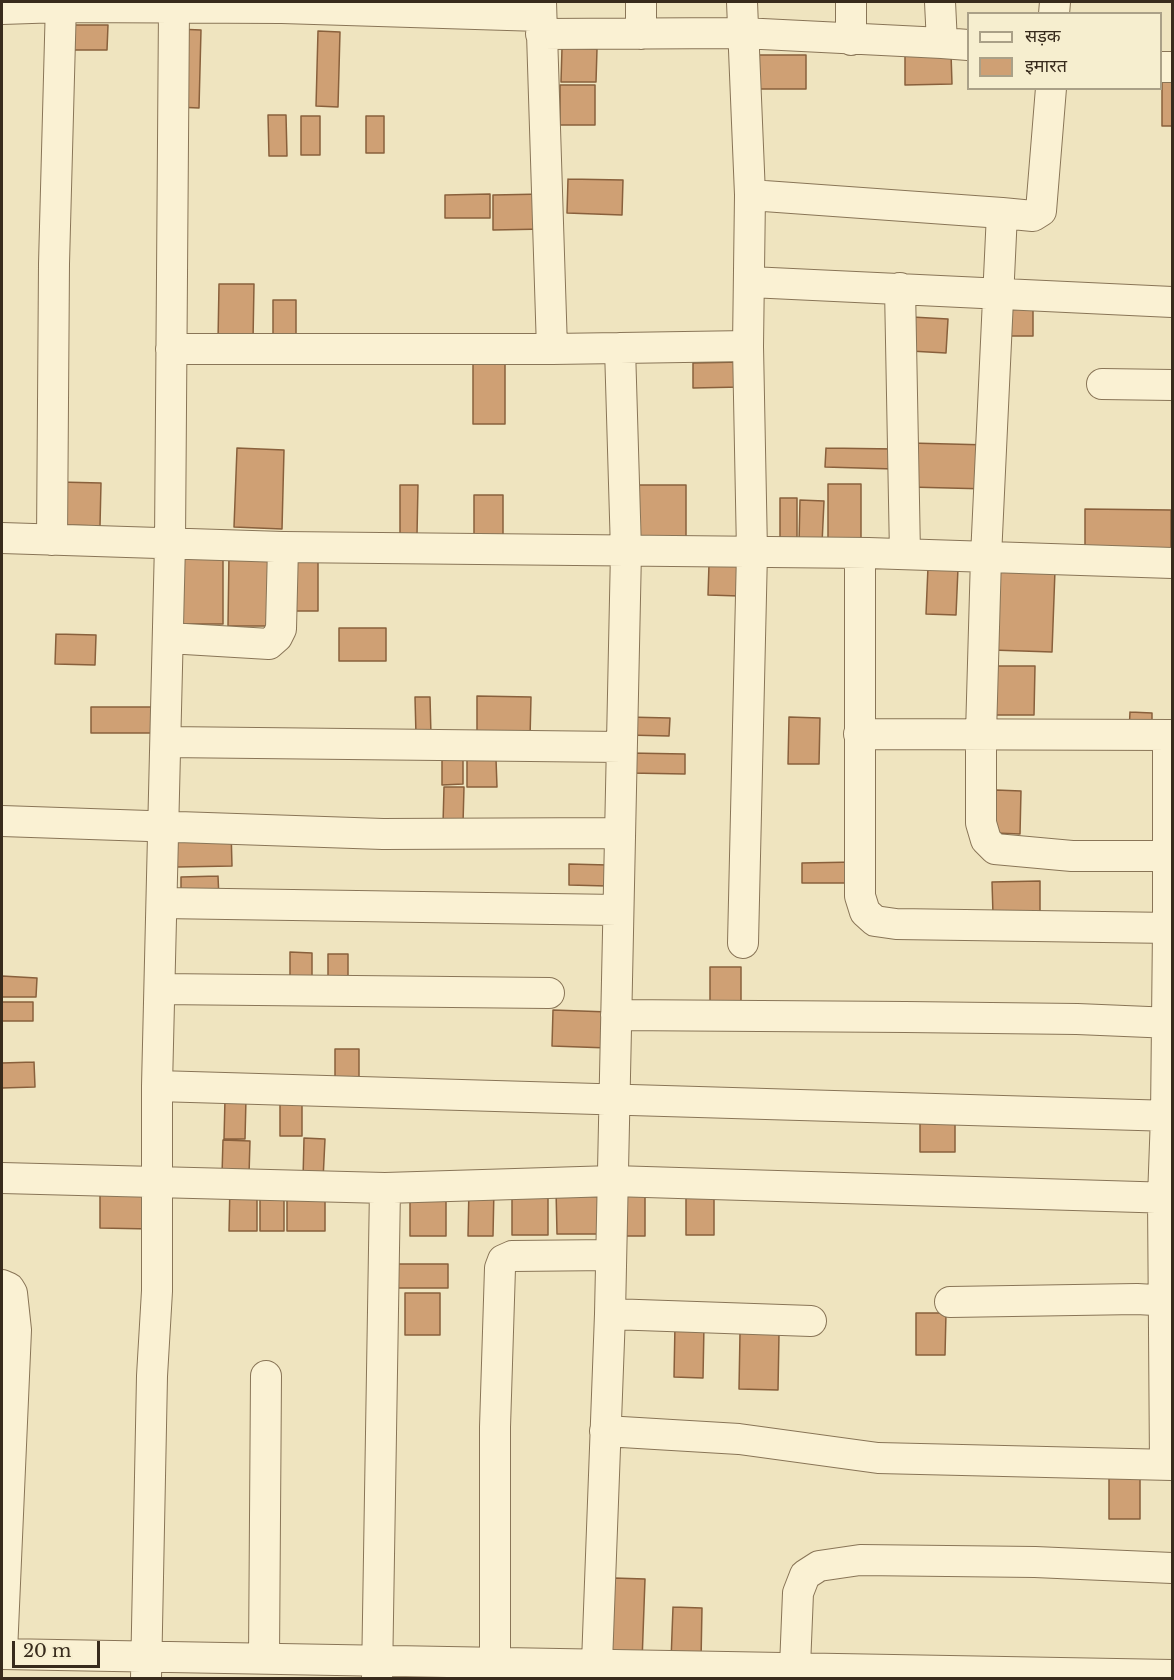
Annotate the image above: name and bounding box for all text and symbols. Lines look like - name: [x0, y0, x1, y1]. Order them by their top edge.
- legend: [967, 12, 1162, 90]
- text: सड़क: [1025, 25, 1061, 47]
- text: इमारत: [1025, 55, 1067, 77]
- scale bar: [15, 1629, 104, 1667]
- text: 20 m: [23, 1640, 71, 1662]

